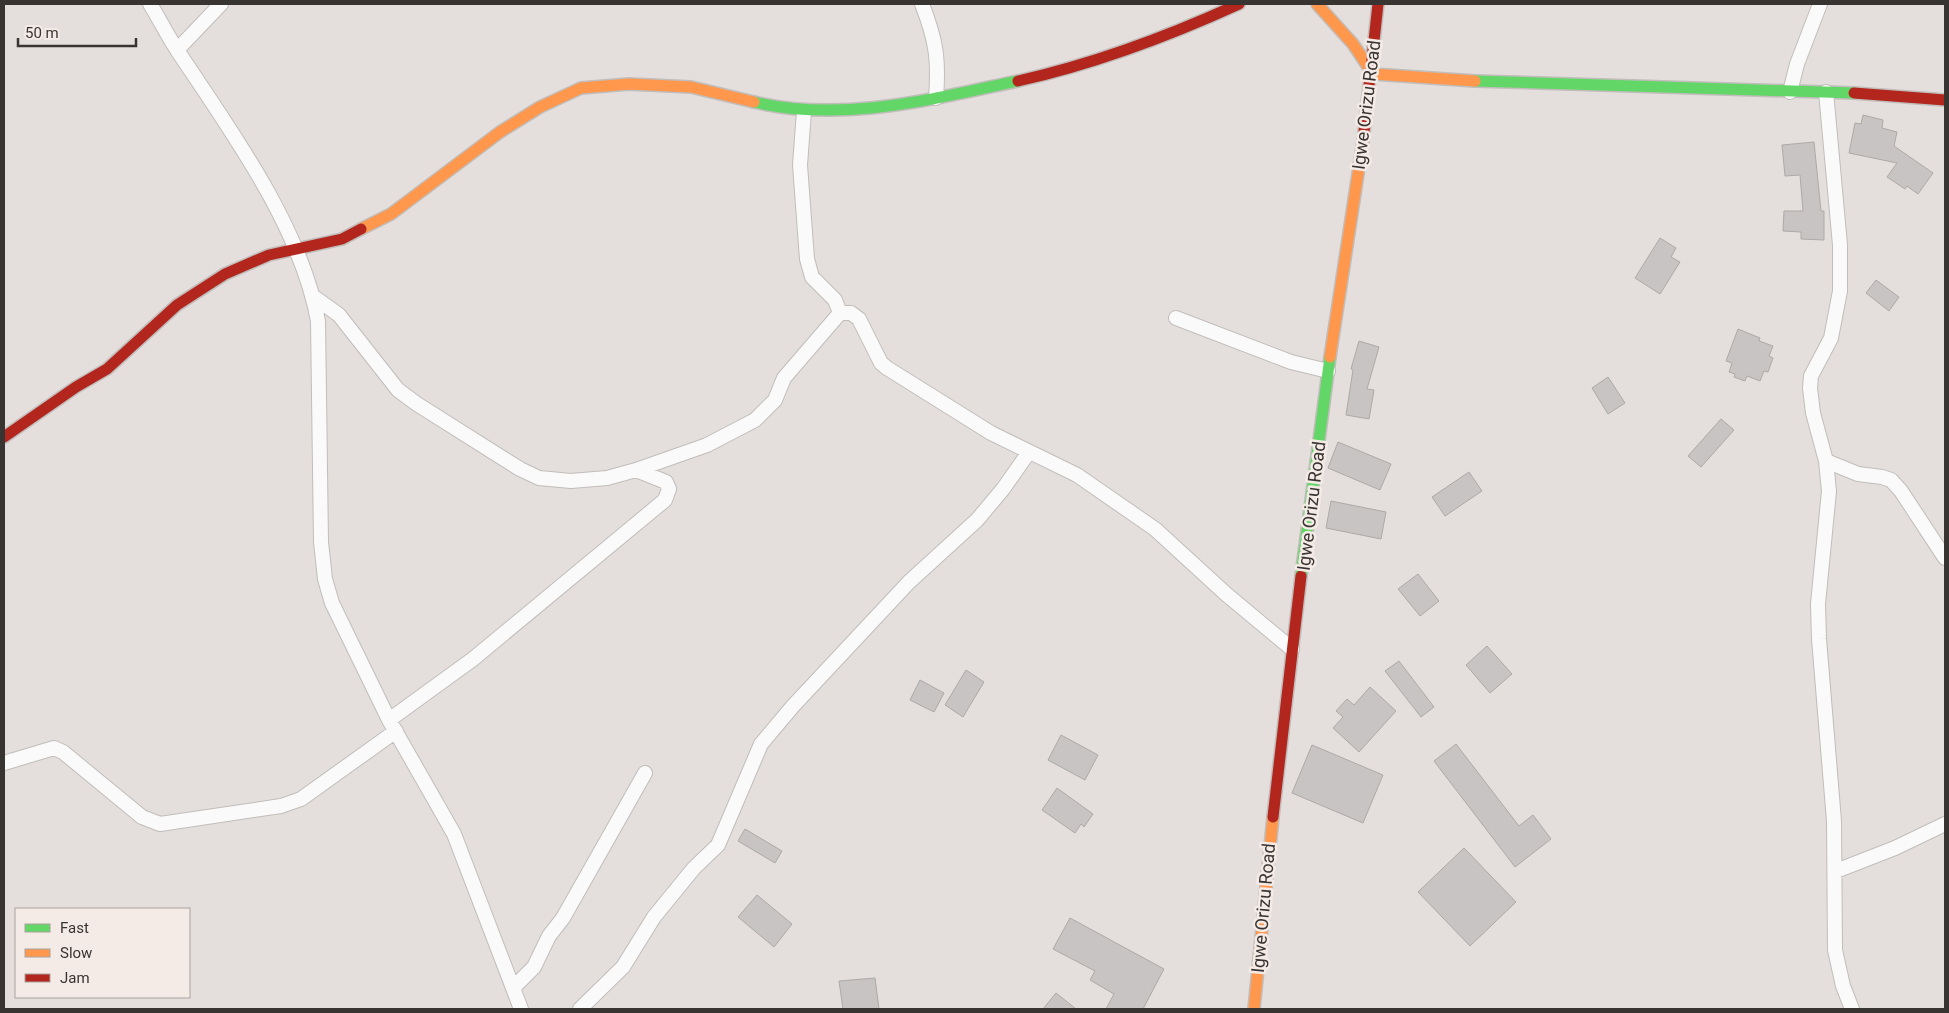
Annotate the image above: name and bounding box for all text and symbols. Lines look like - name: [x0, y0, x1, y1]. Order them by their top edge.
- scale bar: [18, 15, 135, 47]
- text: 50 m: [25, 24, 59, 42]
- street label: Igwe Orizu Road: [1348, 39, 1384, 171]
- street label: Igwe Orizu Road: [1293, 440, 1329, 572]
- street label: Igwe Orizu Road: [1247, 842, 1279, 974]
- legend: [15, 908, 190, 998]
- text: Fast: [60, 919, 89, 937]
- text: Slow: [60, 944, 92, 962]
- text: Jam: [60, 969, 90, 987]

